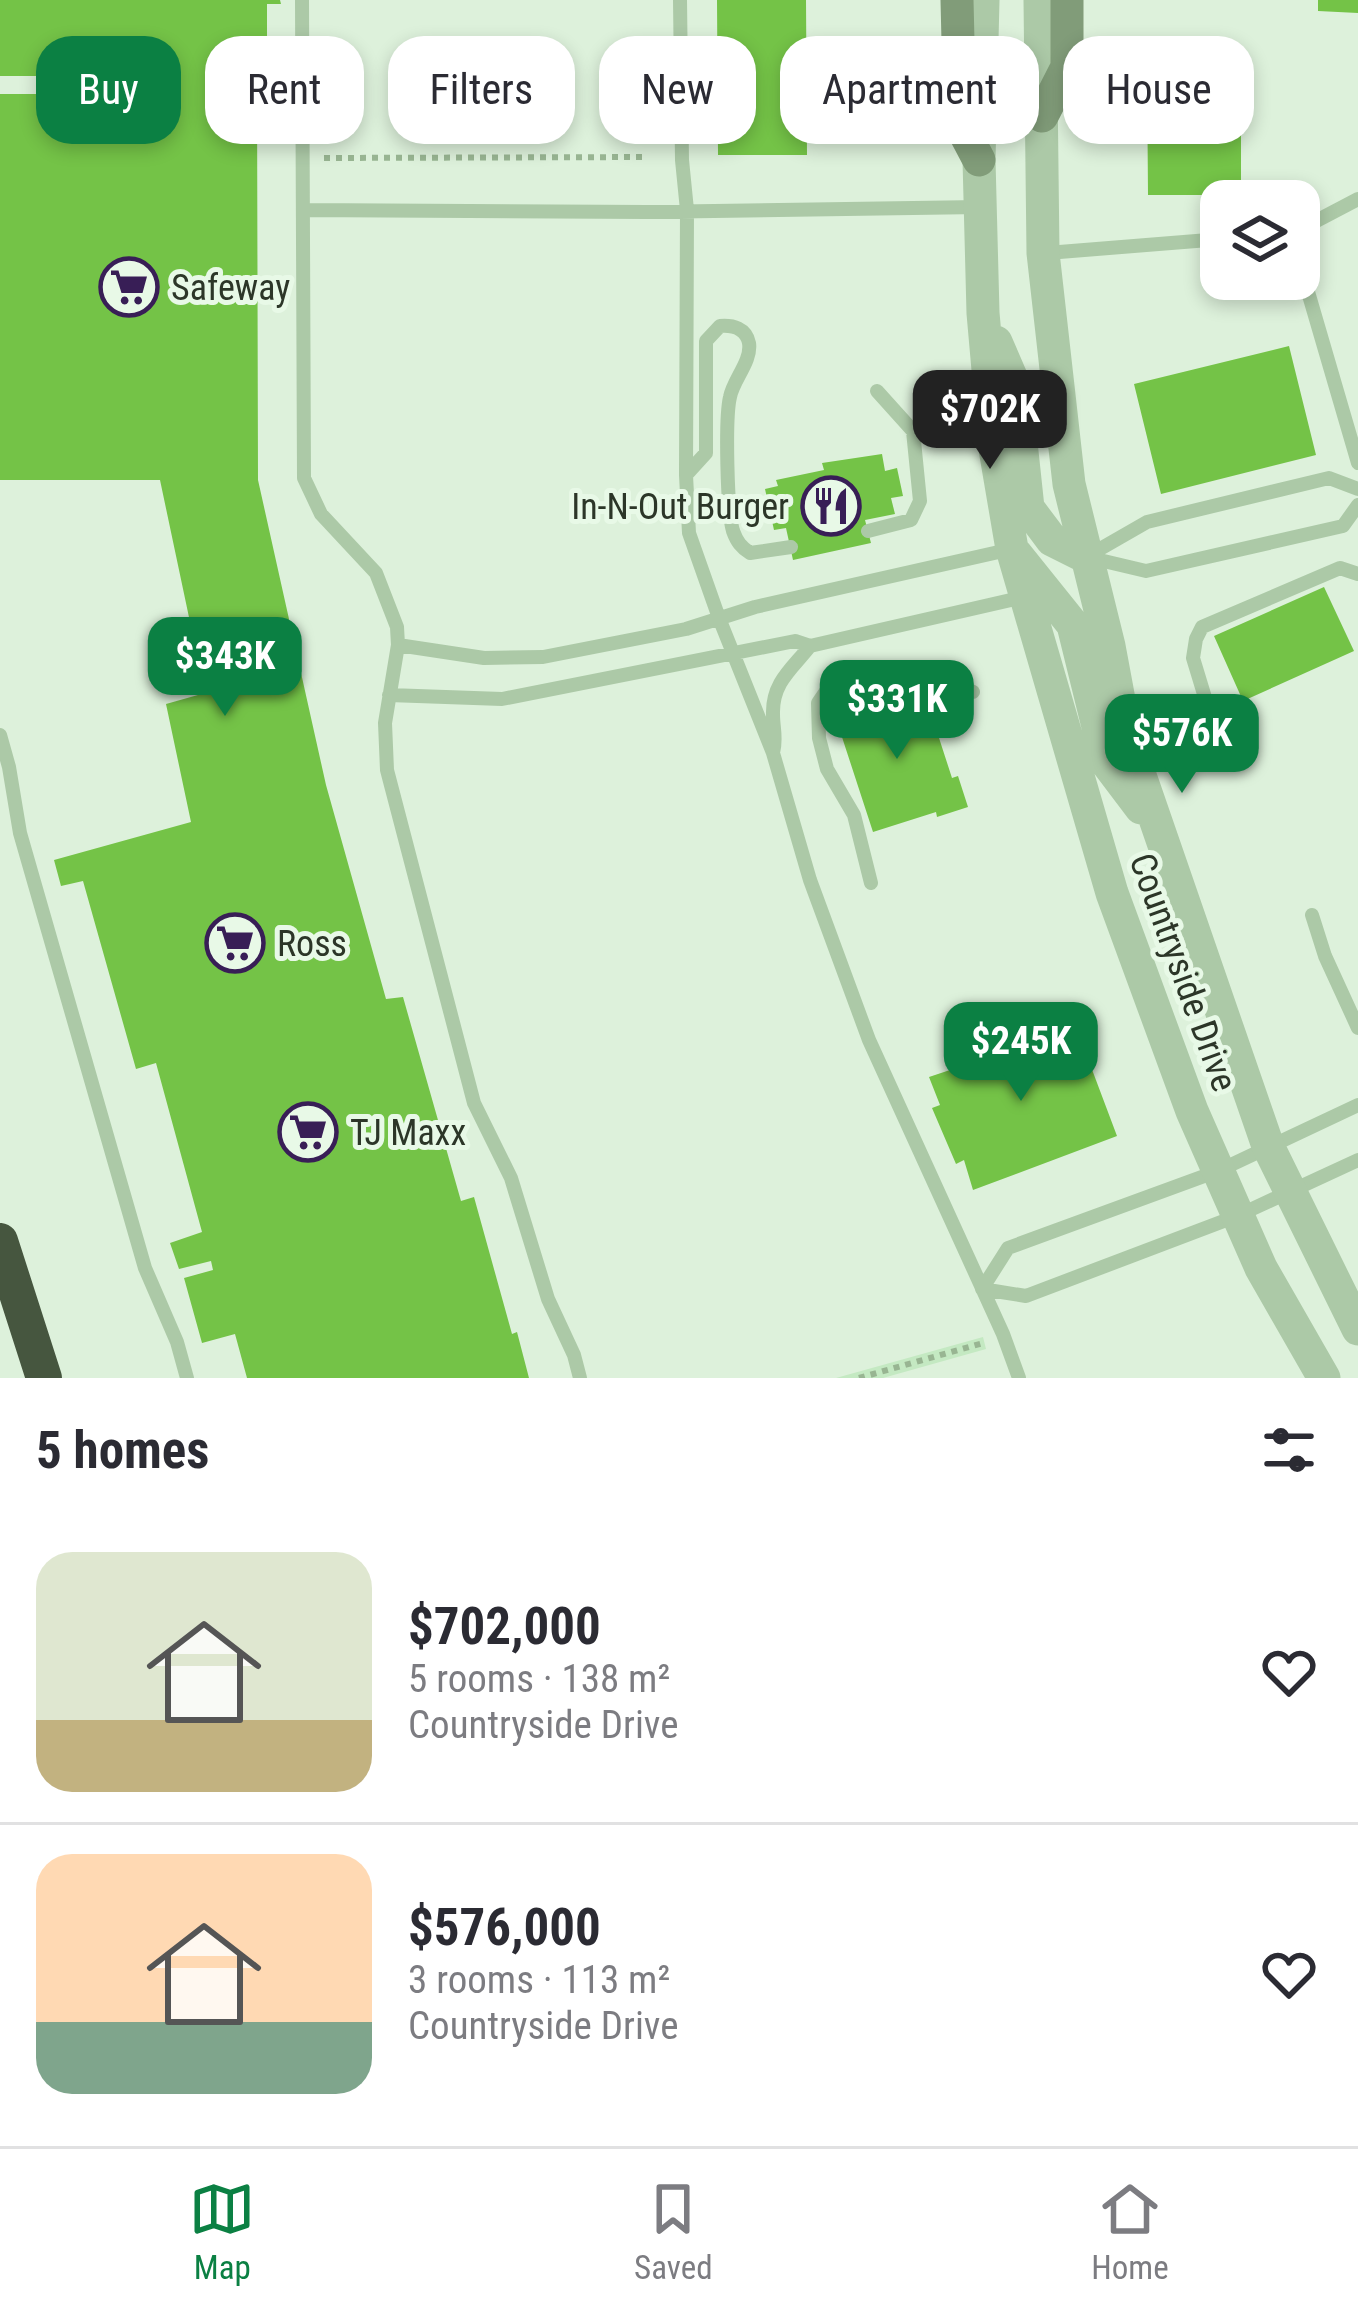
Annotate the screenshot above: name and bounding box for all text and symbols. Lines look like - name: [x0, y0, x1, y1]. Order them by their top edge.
- chip: Buy: [36, 36, 181, 144]
- chip: Rent: [205, 36, 364, 144]
- chip: Filters: [388, 36, 575, 144]
- chip: New: [599, 36, 756, 144]
- chip: Apartment: [780, 36, 1039, 144]
- chip: House: [1063, 36, 1254, 144]
- map controls: [1200, 180, 1320, 300]
- button: layers: [1200, 180, 1320, 300]
- supermarket icon: Safeway: [98, 256, 160, 318]
- place label: Safeway: [171, 267, 290, 309]
- pin: $702K: [906, 370, 1074, 472]
- text: $702K: [940, 386, 1040, 432]
- restaurant icon: In-N-Out Burger: [800, 475, 862, 537]
- place label: In-N-Out Burger: [571, 486, 789, 528]
- pin: $343K: [141, 617, 309, 719]
- text: $343K: [175, 633, 275, 679]
- pin: $331K: [813, 660, 981, 762]
- text: $331K: [847, 676, 947, 722]
- pin: $576K: [1098, 694, 1266, 796]
- text: $576K: [1132, 710, 1232, 756]
- street label: Countryside Drive: [1121, 848, 1246, 1097]
- supermarket icon: Ross: [204, 912, 266, 974]
- place label: Ross: [277, 923, 347, 965]
- pin: $245K: [937, 1002, 1105, 1104]
- text: $245K: [971, 1018, 1071, 1064]
- supermarket icon: TJ Maxx: [277, 1101, 339, 1163]
- place label: TJ Maxx: [350, 1112, 466, 1154]
- icon: filters: [1256, 1417, 1322, 1483]
- text: 5 homes: [36, 1421, 209, 1480]
- text: $702,000: [408, 1597, 601, 1656]
- icon: home: [132, 1600, 276, 1744]
- icon: heart: [1256, 1639, 1322, 1705]
- text: 5 rooms · 138 m²: [408, 1656, 670, 1702]
- text: Countryside Drive: [408, 1702, 679, 1748]
- text: $576,000: [408, 1898, 601, 1957]
- icon: home: [132, 1902, 276, 2046]
- icon: heart: [1256, 1941, 1322, 2007]
- text: 3 rooms · 113 m²: [408, 1957, 670, 2003]
- text: Countryside Drive: [408, 2003, 679, 2049]
- tab: Map: [189, 2176, 255, 2287]
- tab: Saved: [634, 2176, 713, 2287]
- tab: Home: [1091, 2176, 1169, 2287]

